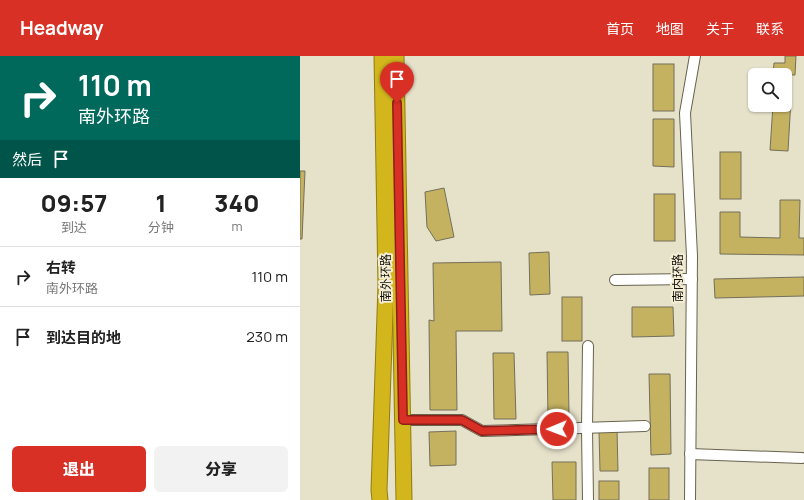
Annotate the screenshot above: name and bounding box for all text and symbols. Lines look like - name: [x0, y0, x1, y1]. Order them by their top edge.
- text: Headway: [20, 15, 103, 41]
- text: 首页: [606, 19, 634, 38]
- text: 地图: [656, 19, 684, 38]
- text: 关于: [706, 19, 734, 38]
- text: 联系: [756, 19, 784, 38]
- pin: [380, 62, 414, 103]
- text: 110 m: [78, 66, 152, 104]
- icon: arrive: [386, 68, 408, 90]
- map controls: [748, 68, 792, 112]
- button: search: [748, 68, 792, 112]
- icon: right: [12, 72, 64, 124]
- text: 南外环路: [78, 104, 150, 128]
- icon: arrive: [50, 148, 72, 170]
- text: 然后: [12, 149, 42, 170]
- text: 09:57: [40, 186, 107, 219]
- text: 1: [155, 186, 166, 219]
- text: 340: [214, 186, 259, 219]
- text: m: [231, 217, 242, 235]
- text: 到达: [61, 218, 87, 236]
- text: 分钟: [148, 218, 174, 236]
- street label: 南外环路: [377, 254, 394, 302]
- street label: 南内环路: [669, 254, 686, 302]
- text: 右转: [46, 257, 76, 278]
- icon: right: [12, 266, 34, 288]
- text: 110 m: [251, 266, 288, 287]
- text: 南外环路: [46, 279, 98, 297]
- icon: arrive: [12, 326, 34, 348]
- text: 230 m: [246, 326, 288, 347]
- text: 到达目的地: [46, 327, 121, 348]
- position arrow: [536, 408, 578, 450]
- button: 退出: [12, 446, 146, 492]
- button: 分享: [154, 446, 288, 492]

